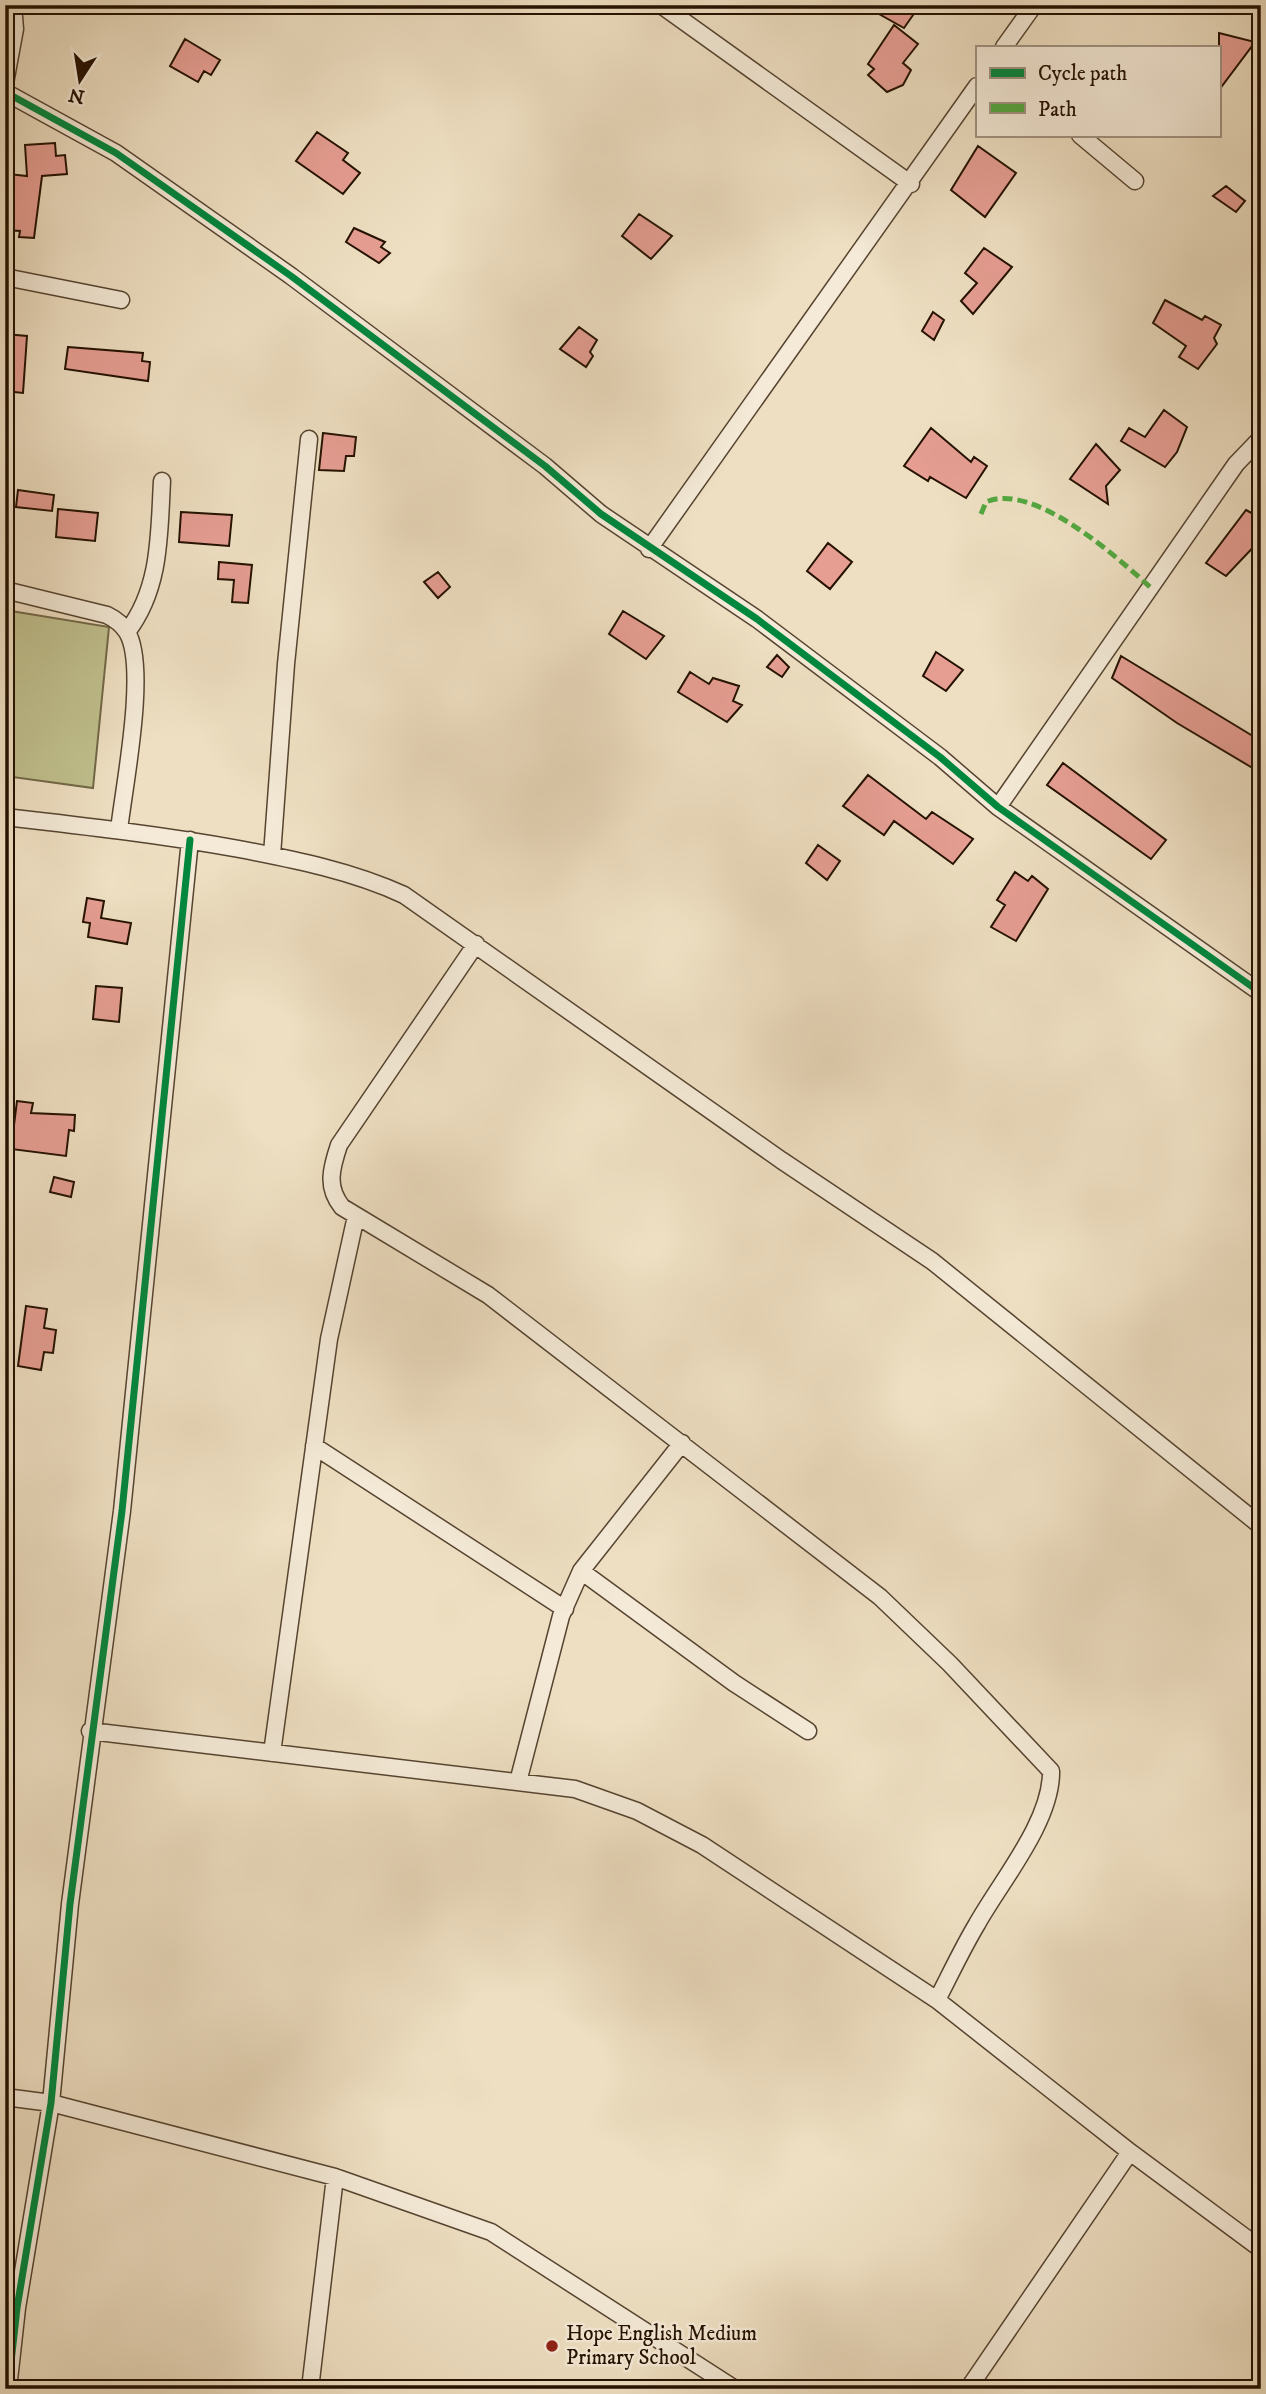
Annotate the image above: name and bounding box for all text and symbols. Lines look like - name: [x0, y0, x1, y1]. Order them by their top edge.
- north arrow: [46, 46, 116, 116]
- legend: [976, 46, 1220, 136]
- text: Cycle path: [1038, 61, 1127, 87]
- text: N: [66, 82, 87, 108]
- text: Path: [1038, 97, 1077, 123]
- place label: Hope English Medium Primary School: [566, 2321, 757, 2371]
- marker: Hope English Medium Primary School: [544, 2338, 560, 2354]

